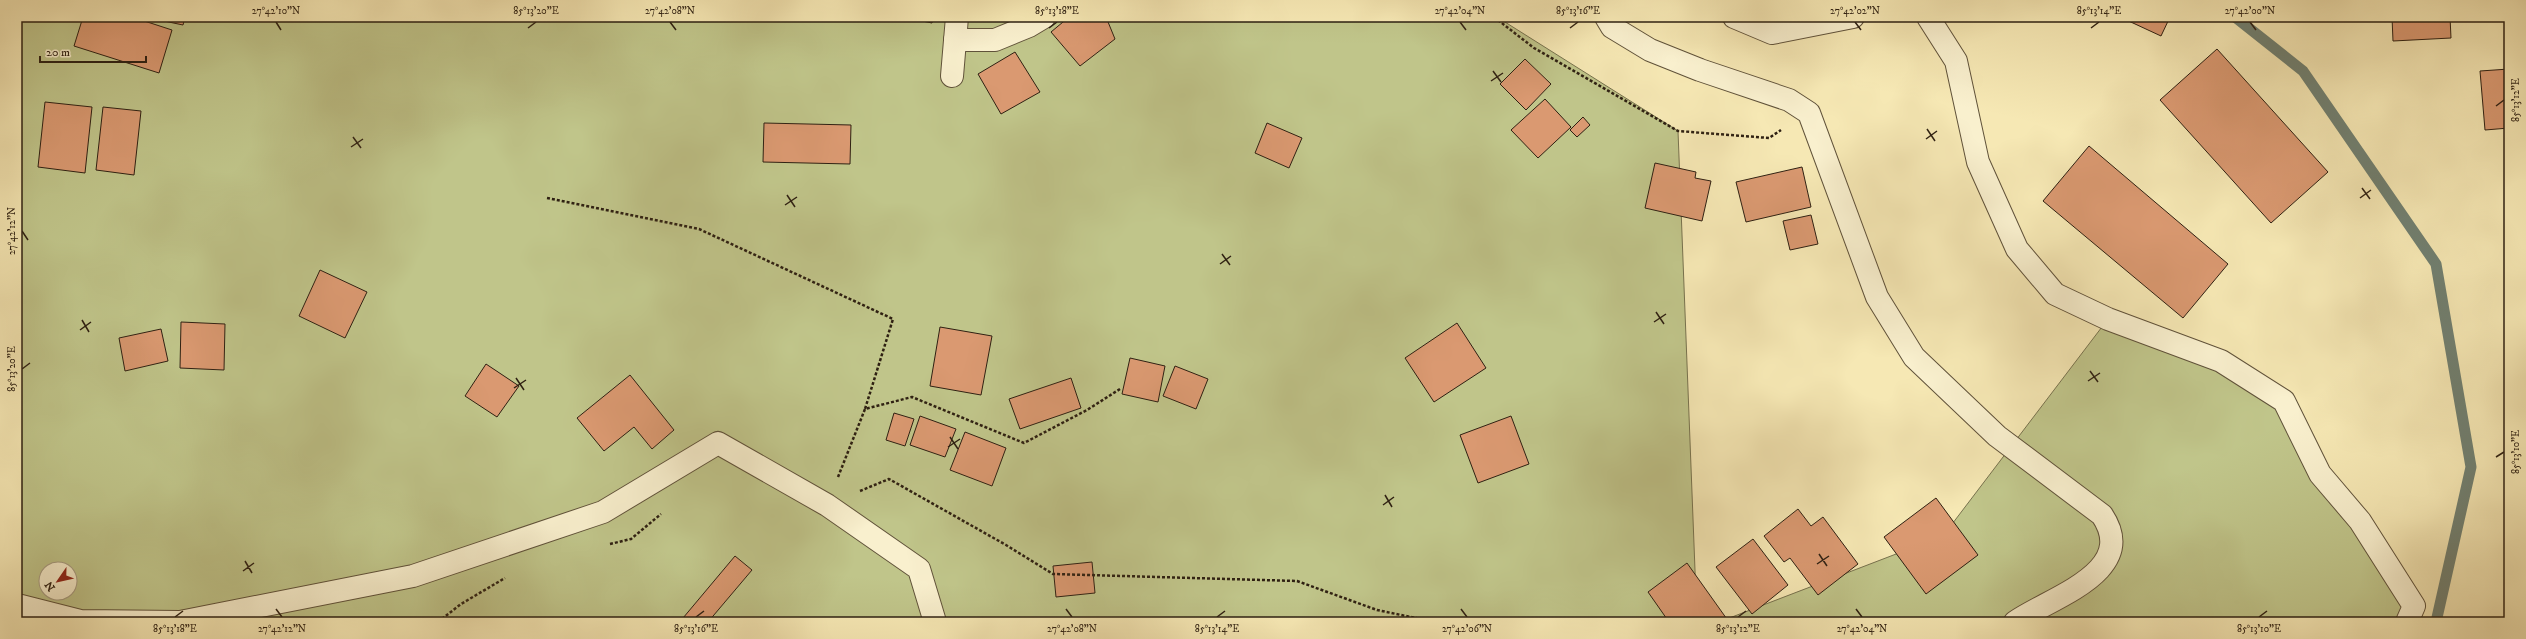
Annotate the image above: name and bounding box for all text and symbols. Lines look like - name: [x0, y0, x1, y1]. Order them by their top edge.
- text: 27°42'10"N: [252, 5, 300, 17]
- text: 85°13'20"E: [513, 5, 559, 17]
- text: 27°42'08"N: [645, 5, 695, 17]
- text: 85°13'18"E: [1035, 5, 1079, 17]
- text: 27°42'04"N: [1435, 5, 1485, 17]
- text: 85°13'16"E: [1556, 5, 1600, 17]
- text: 27°42'02"N: [1830, 5, 1880, 17]
- text: 85°13'14"E: [2077, 5, 2121, 17]
- text: 27°42'00"N: [2225, 5, 2275, 17]
- scale bar: [40, 38, 146, 64]
- text: 20 m: [46, 45, 70, 60]
- text: 85°13'12"E: [2510, 78, 2522, 122]
- text: 27°42'12"N: [6, 207, 18, 255]
- text: 85°13'20"E: [6, 346, 18, 392]
- text: 85°13'10"E: [2510, 430, 2522, 474]
- north arrow: [38, 561, 78, 601]
- text: N: [42, 578, 59, 594]
- text: 85°13'18"E: [153, 623, 197, 635]
- text: 27°42'12"N: [258, 623, 306, 635]
- text: 85°13'16"E: [674, 623, 718, 635]
- text: 27°42'08"N: [1047, 623, 1097, 635]
- text: 85°13'14"E: [1195, 623, 1239, 635]
- text: 27°42'06"N: [1442, 623, 1492, 635]
- text: 85°13'12"E: [1716, 623, 1760, 635]
- text: 27°42'04"N: [1837, 623, 1887, 635]
- text: 85°13'10"E: [2237, 623, 2281, 635]

